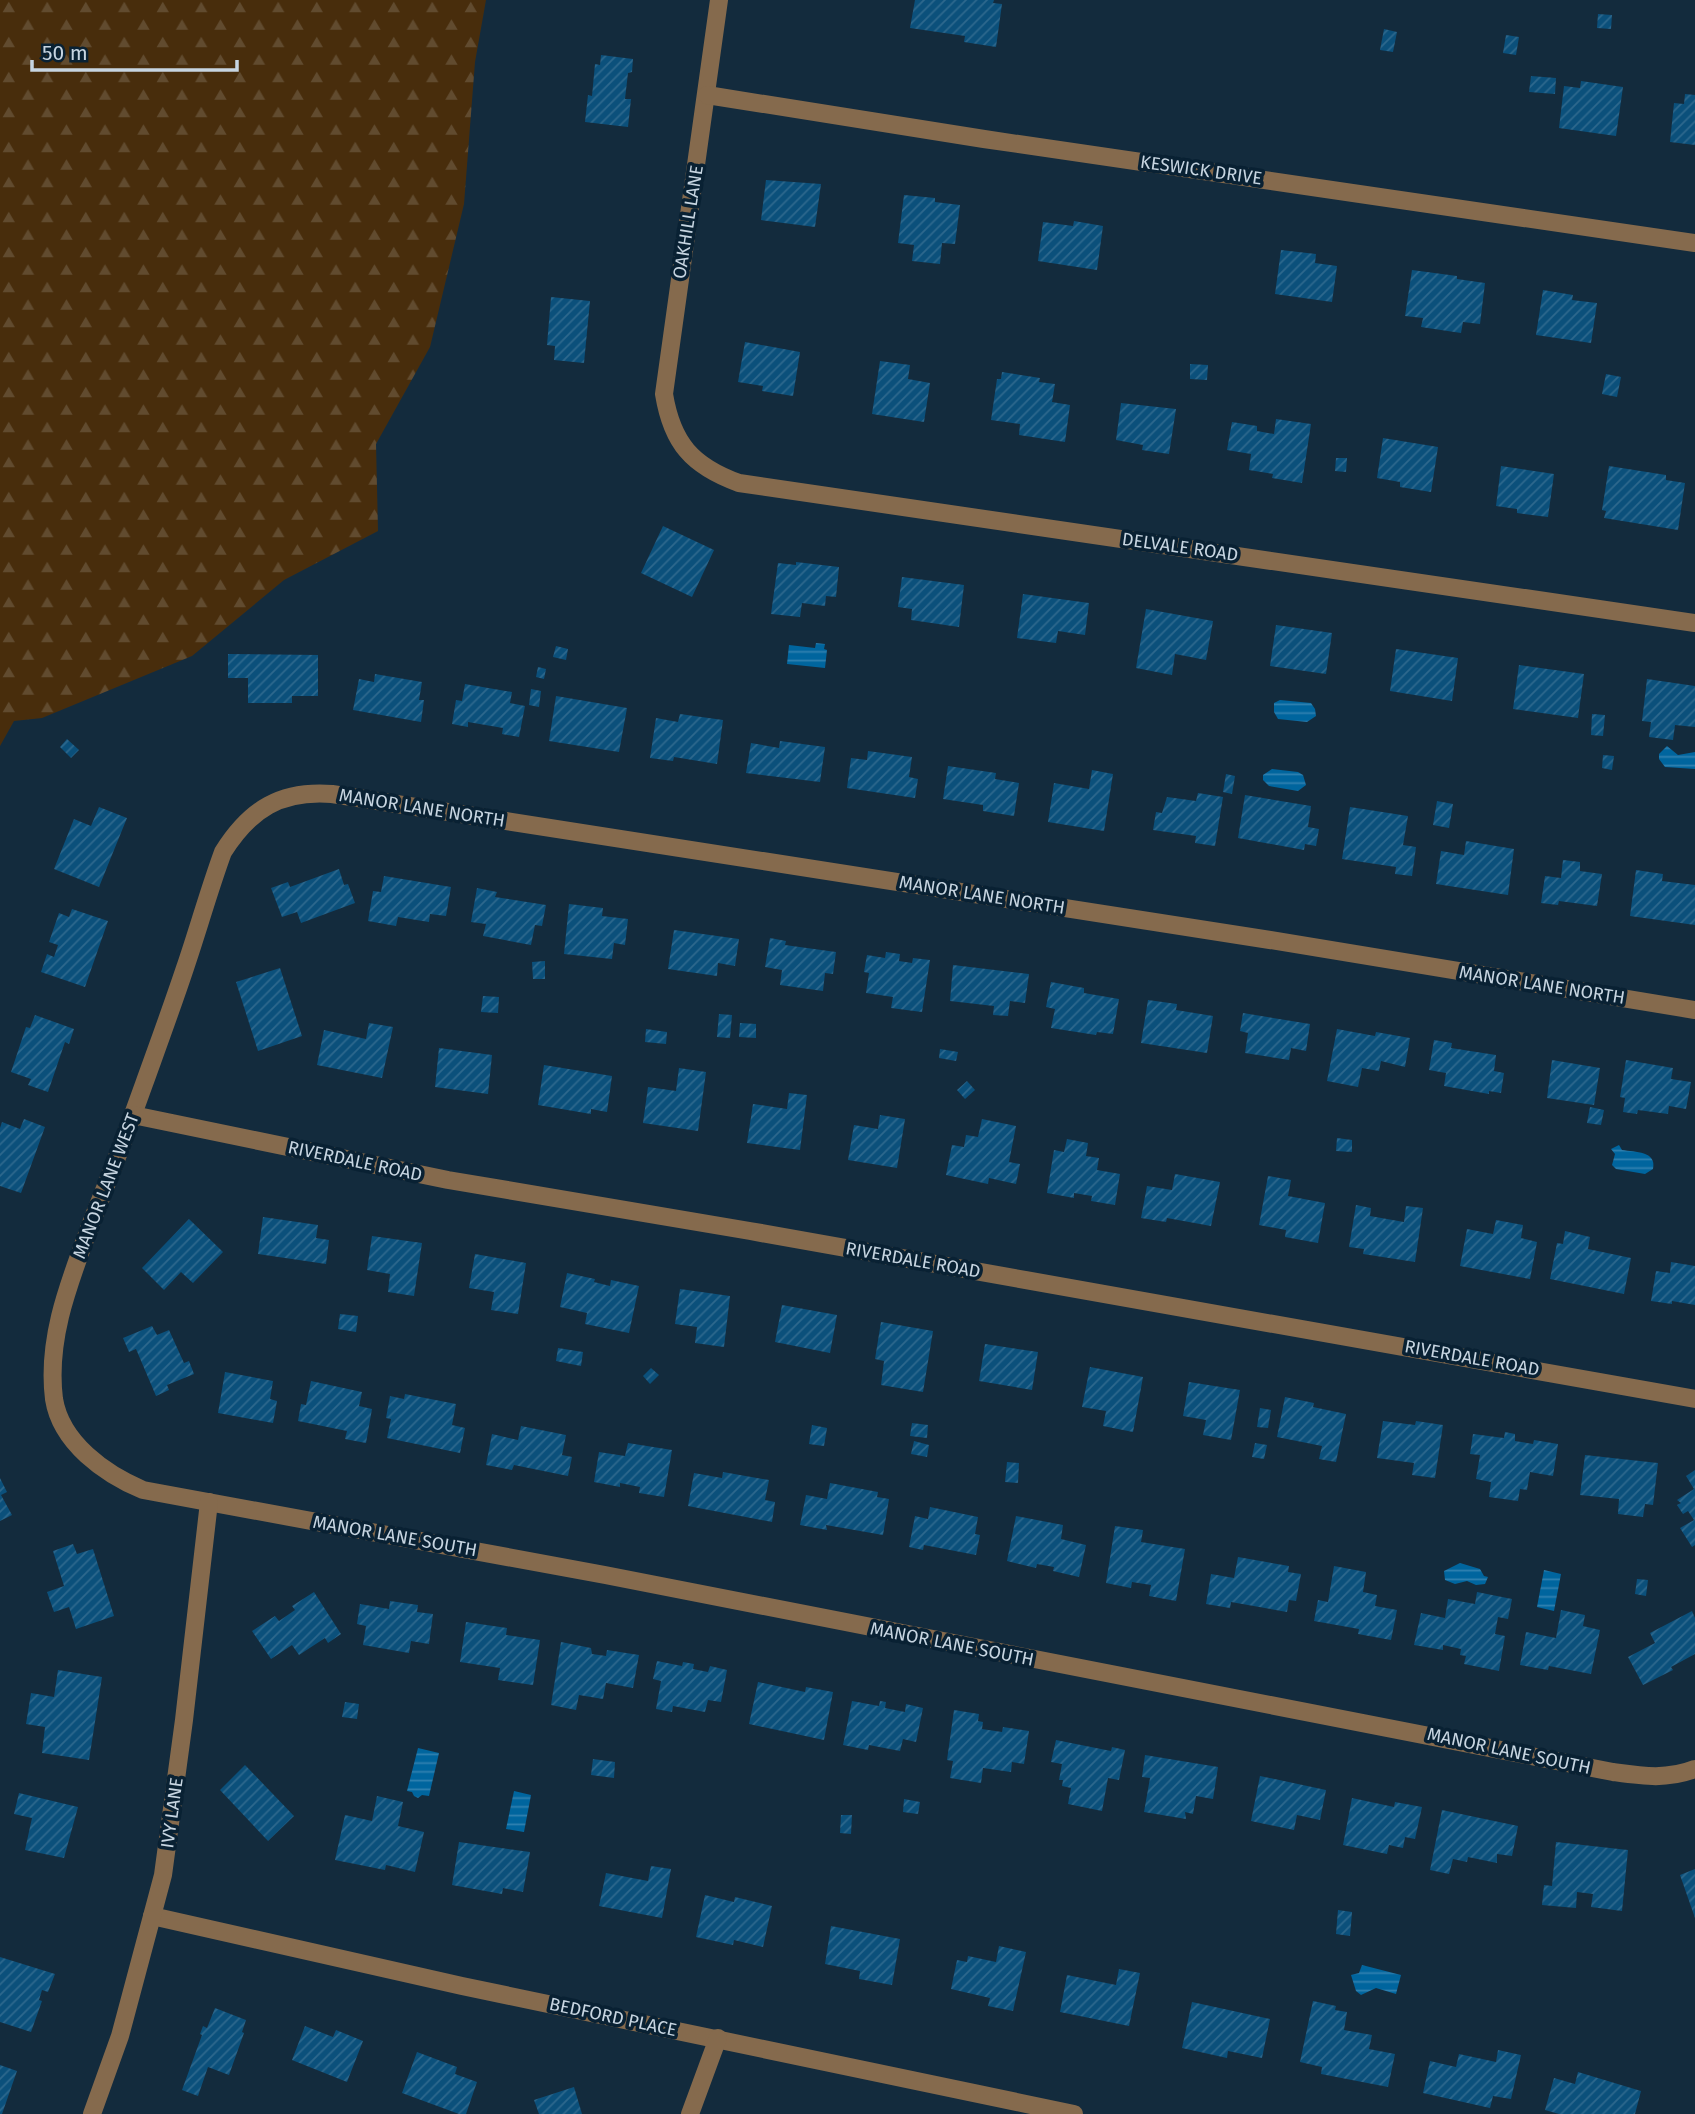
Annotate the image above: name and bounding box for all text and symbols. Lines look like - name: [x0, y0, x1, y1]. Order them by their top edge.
- scale bar: [32, 28, 236, 72]
- text: 50 m: [42, 40, 88, 66]
- street label: KESWICK DRIVE: [1139, 151, 1263, 189]
- street label: OAKHILL LANE: [668, 164, 708, 280]
- street label: DELVALE ROAD: [1120, 528, 1240, 566]
- street label: MANOR LANE NORTH: [338, 784, 506, 832]
- street label: MANOR LANE NORTH: [898, 871, 1066, 919]
- street label: MANOR LANE NORTH: [1458, 961, 1626, 1009]
- street label: MANOR LANE WEST: [68, 1110, 144, 1262]
- street label: RIVERDALE ROAD: [286, 1136, 424, 1186]
- street label: RIVERDALE ROAD: [844, 1237, 982, 1283]
- street label: RIVERDALE ROAD: [1403, 1335, 1541, 1381]
- street label: MANOR LANE SOUTH: [311, 1511, 479, 1561]
- street label: MANOR LANE SOUTH: [868, 1617, 1036, 1671]
- street label: MANOR LANE SOUTH: [1425, 1723, 1593, 1779]
- street label: IVY LANE: [156, 1776, 188, 1850]
- street label: BEDFORD PLACE: [547, 1993, 679, 2041]

